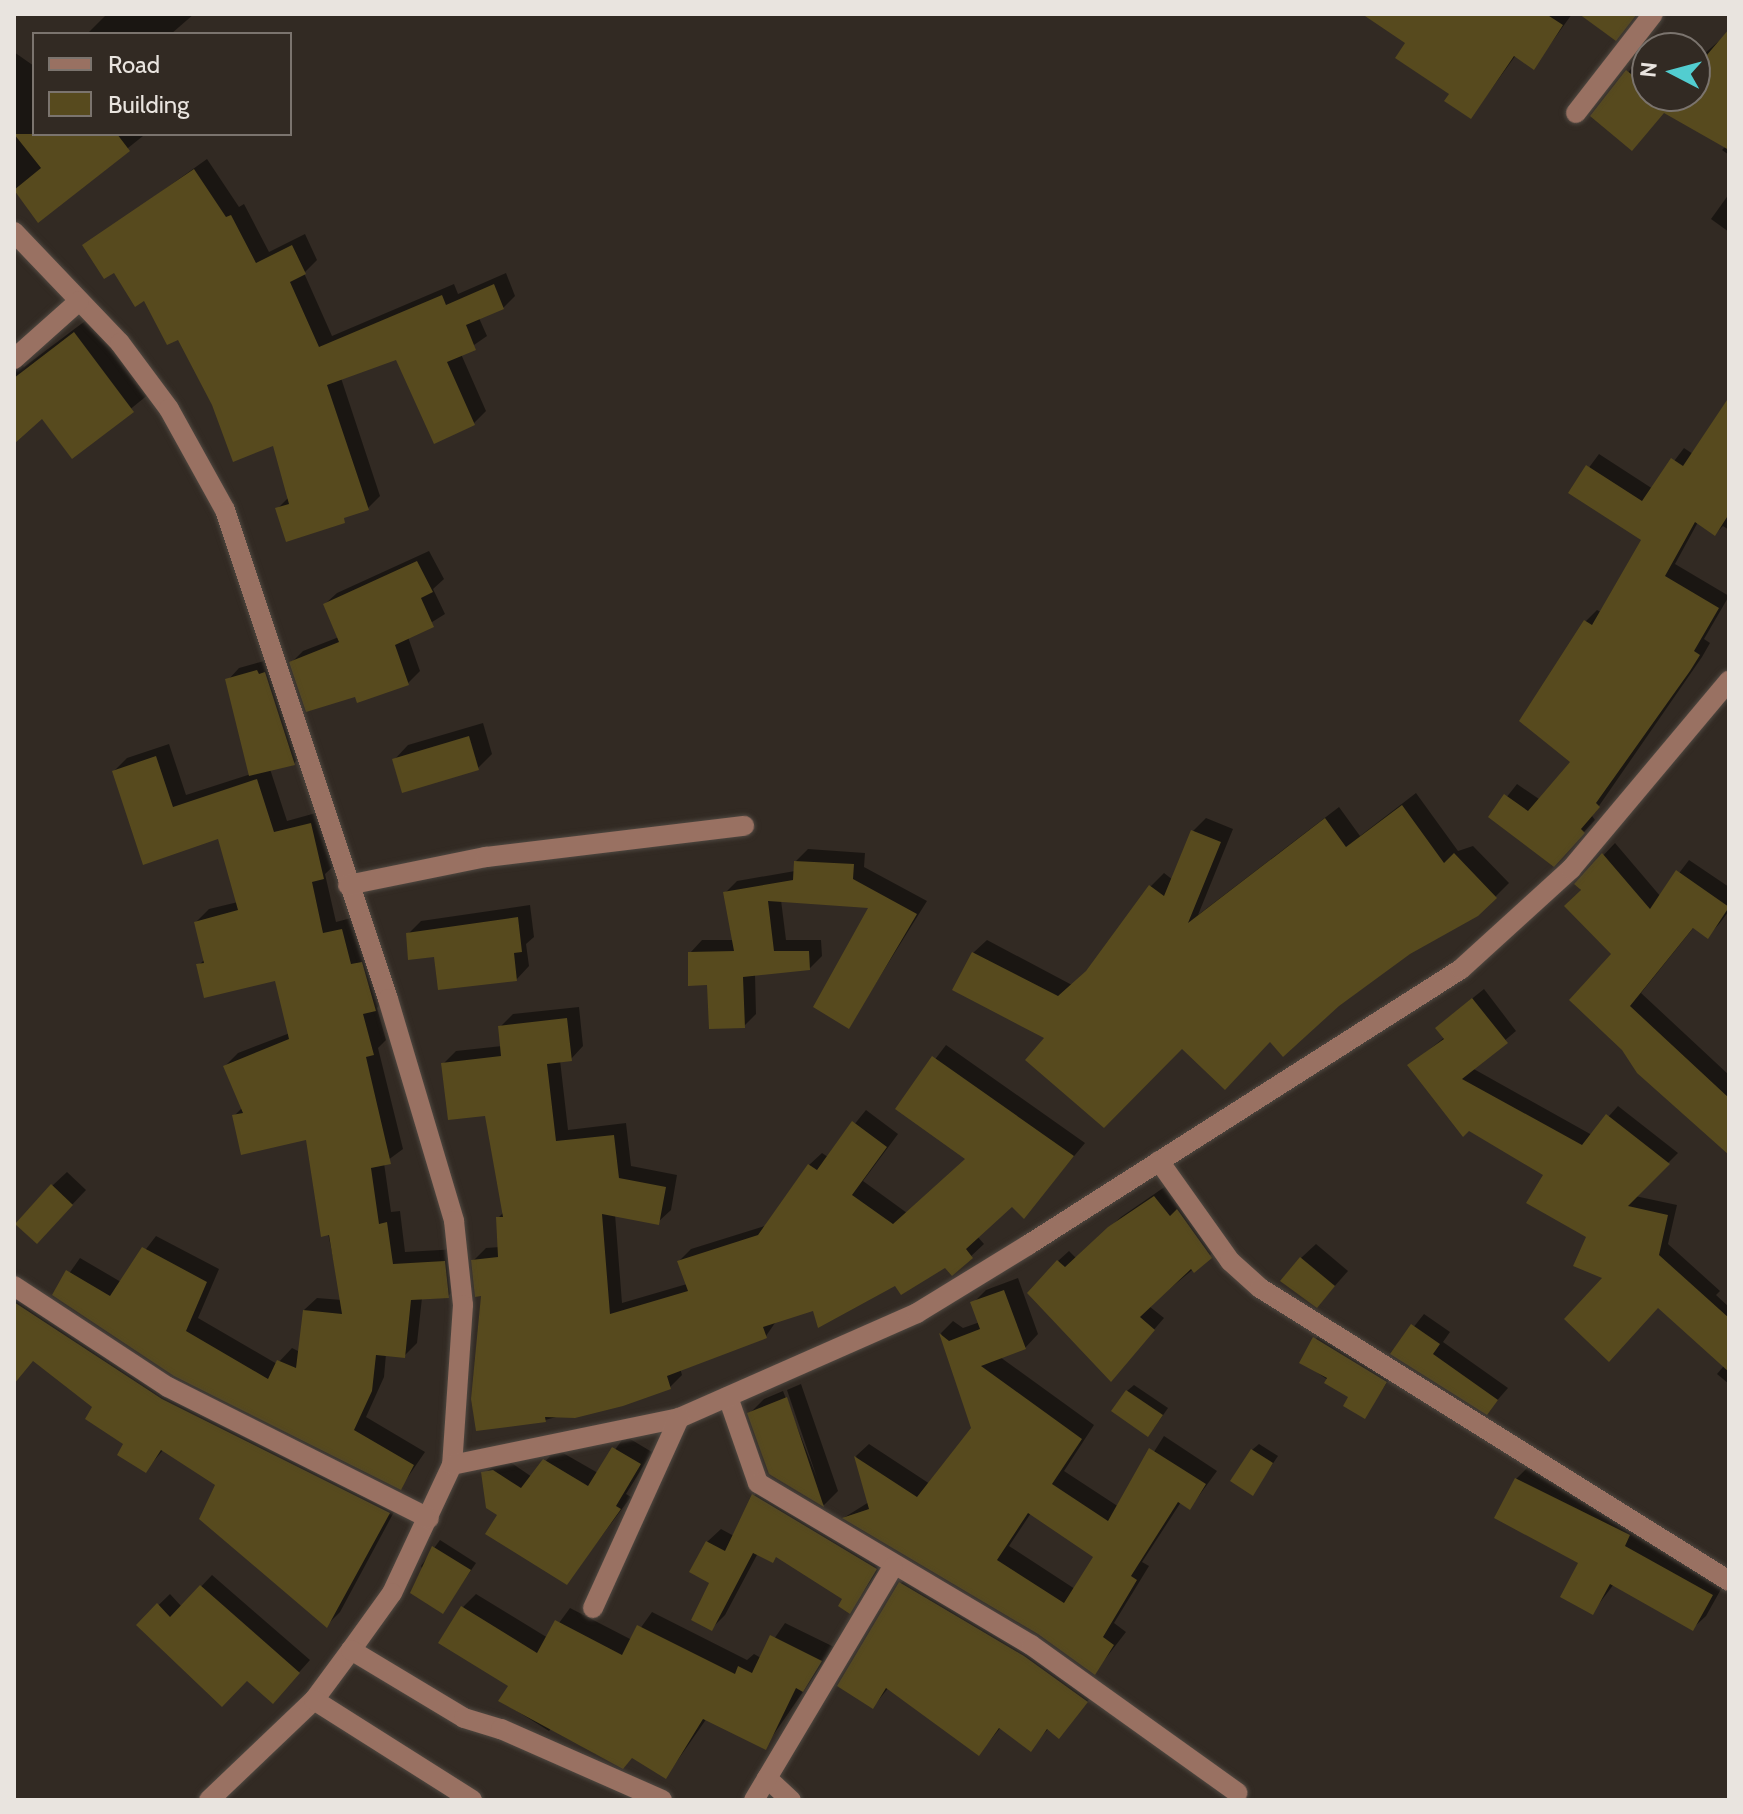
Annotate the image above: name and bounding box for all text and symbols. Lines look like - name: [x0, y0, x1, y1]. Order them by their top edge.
- legend: [32, 32, 292, 136]
- north arrow: [1631, 32, 1711, 112]
- text: Road: [108, 50, 160, 79]
- text: N: [1634, 60, 1663, 79]
- text: Building: [108, 90, 189, 119]

